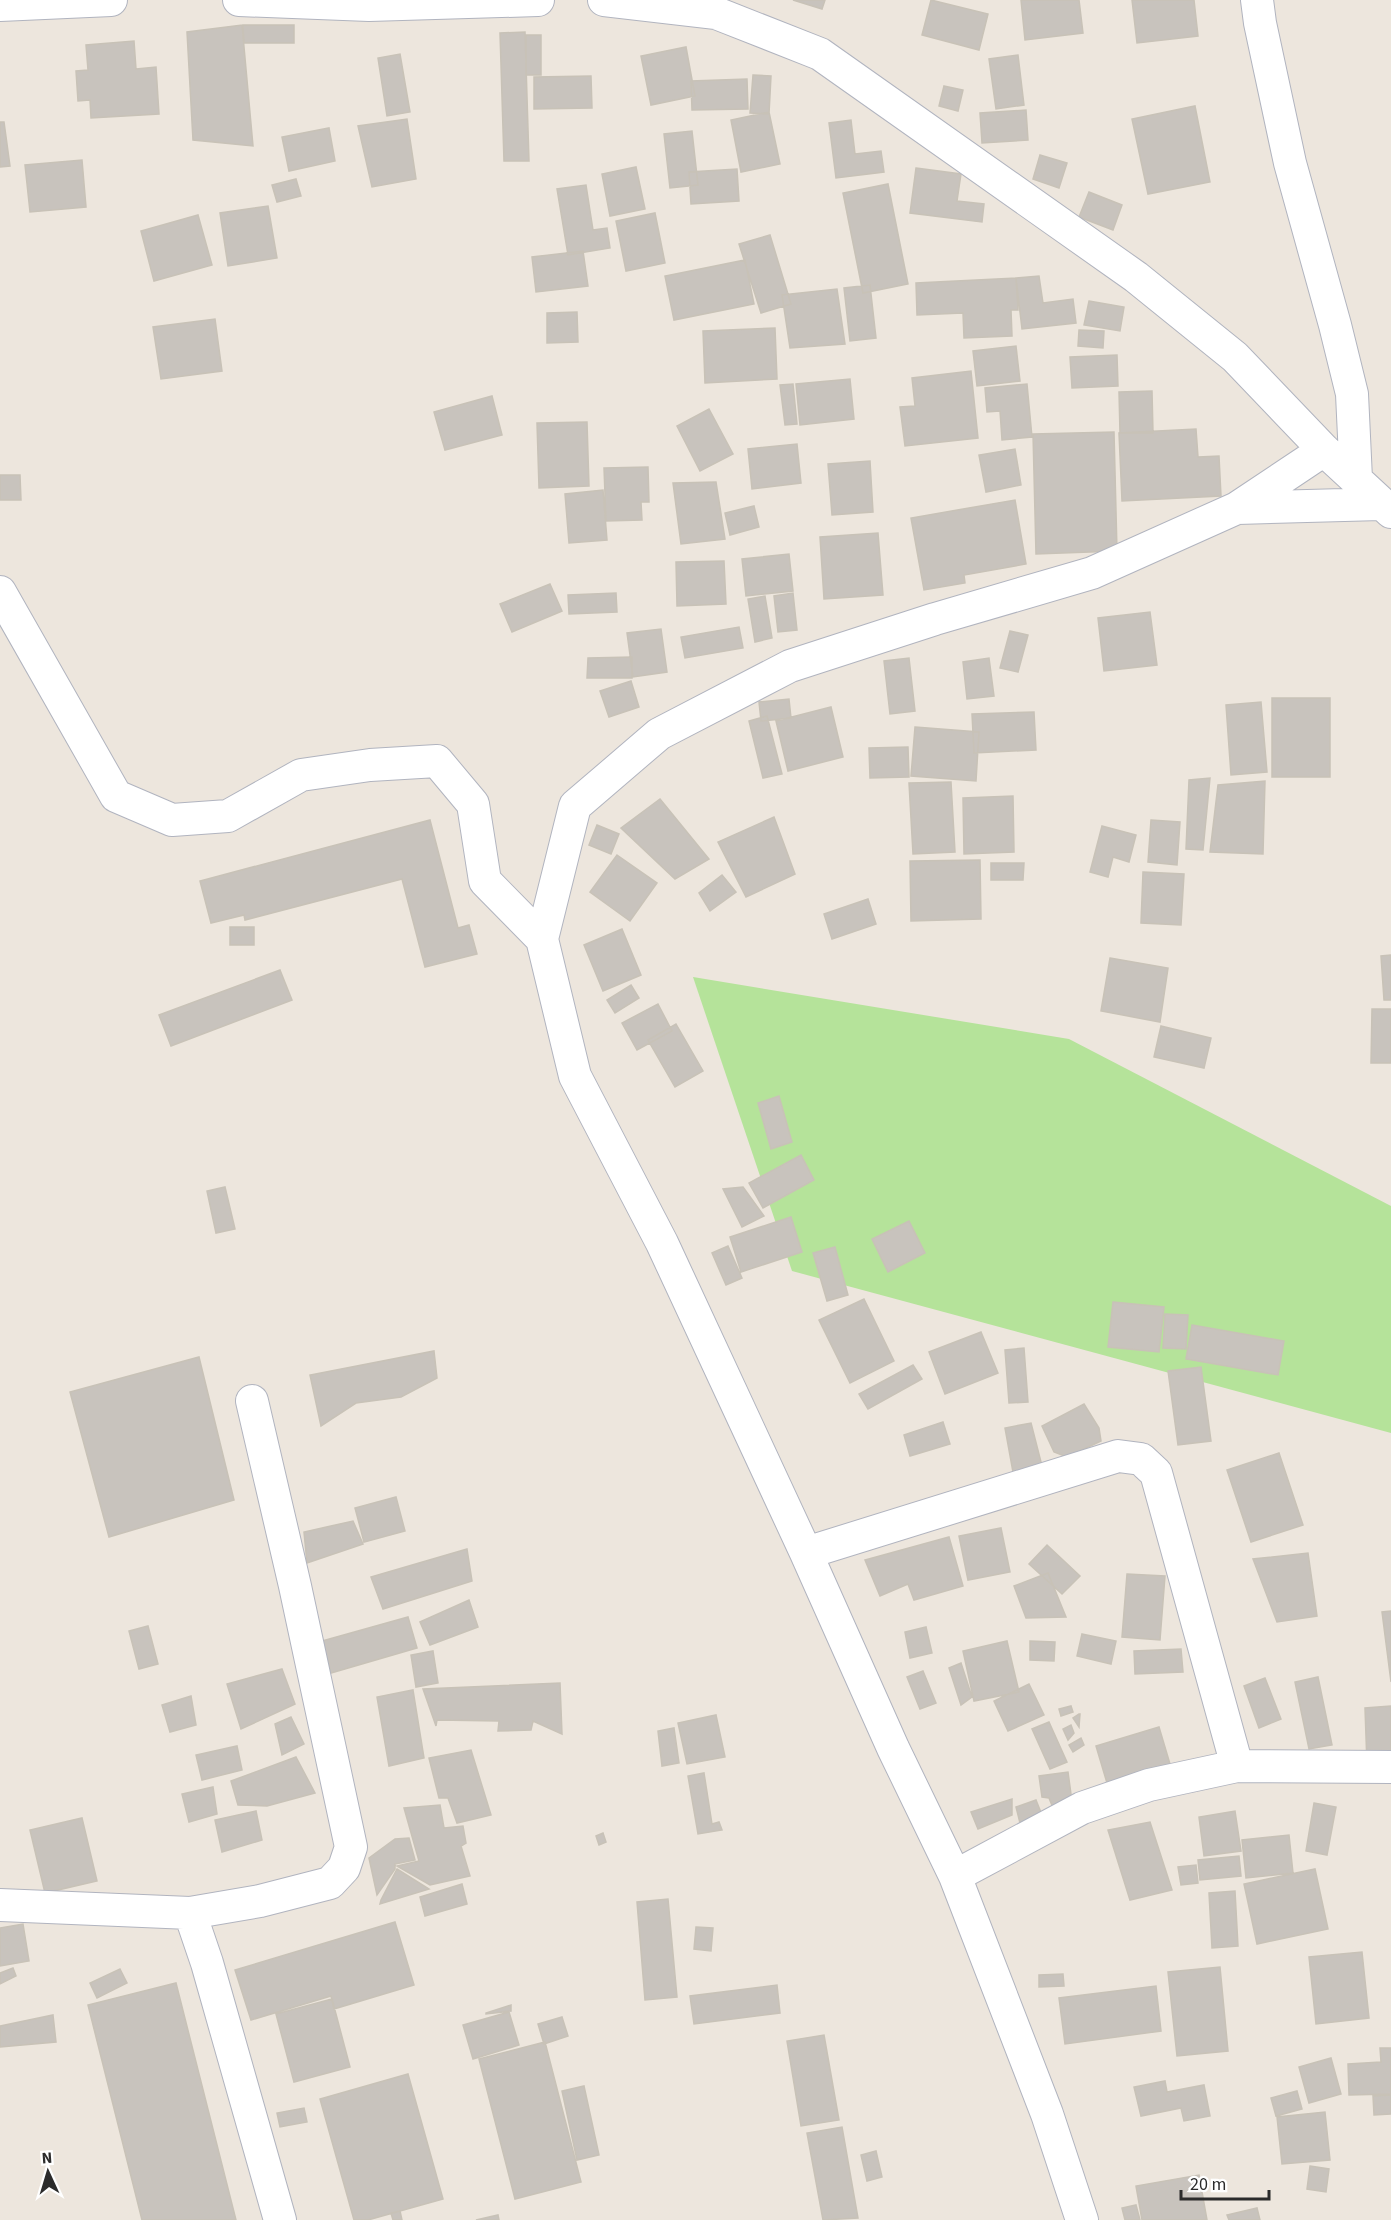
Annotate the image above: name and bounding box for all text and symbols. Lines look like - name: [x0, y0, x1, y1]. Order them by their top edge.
- north arrow: [18, 2142, 78, 2202]
- text: N: [41, 2147, 53, 2169]
- scale bar: [1181, 2163, 1270, 2201]
- text: 20 m: [1190, 2172, 1226, 2197]

